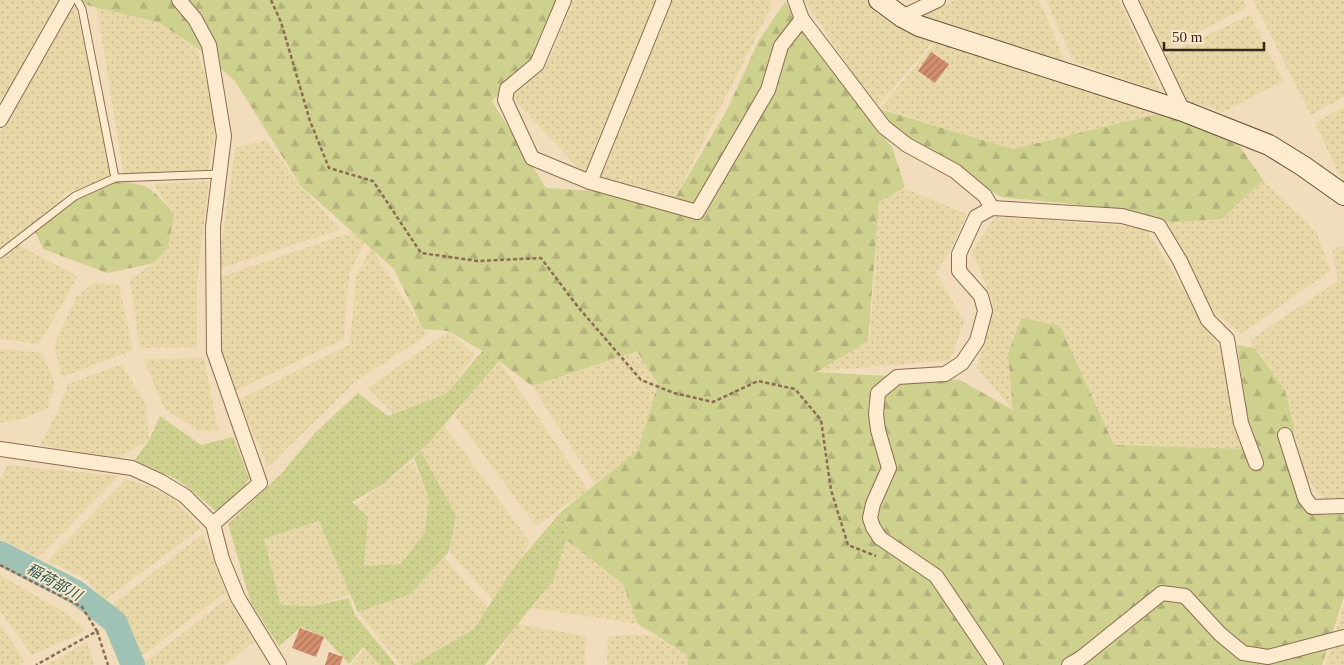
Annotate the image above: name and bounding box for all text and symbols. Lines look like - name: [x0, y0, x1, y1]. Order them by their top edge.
- scale bar: [1164, 20, 1264, 52]
- text: 50 m: [1172, 29, 1203, 45]
- water label: 稲荷部川: [24, 560, 86, 605]

